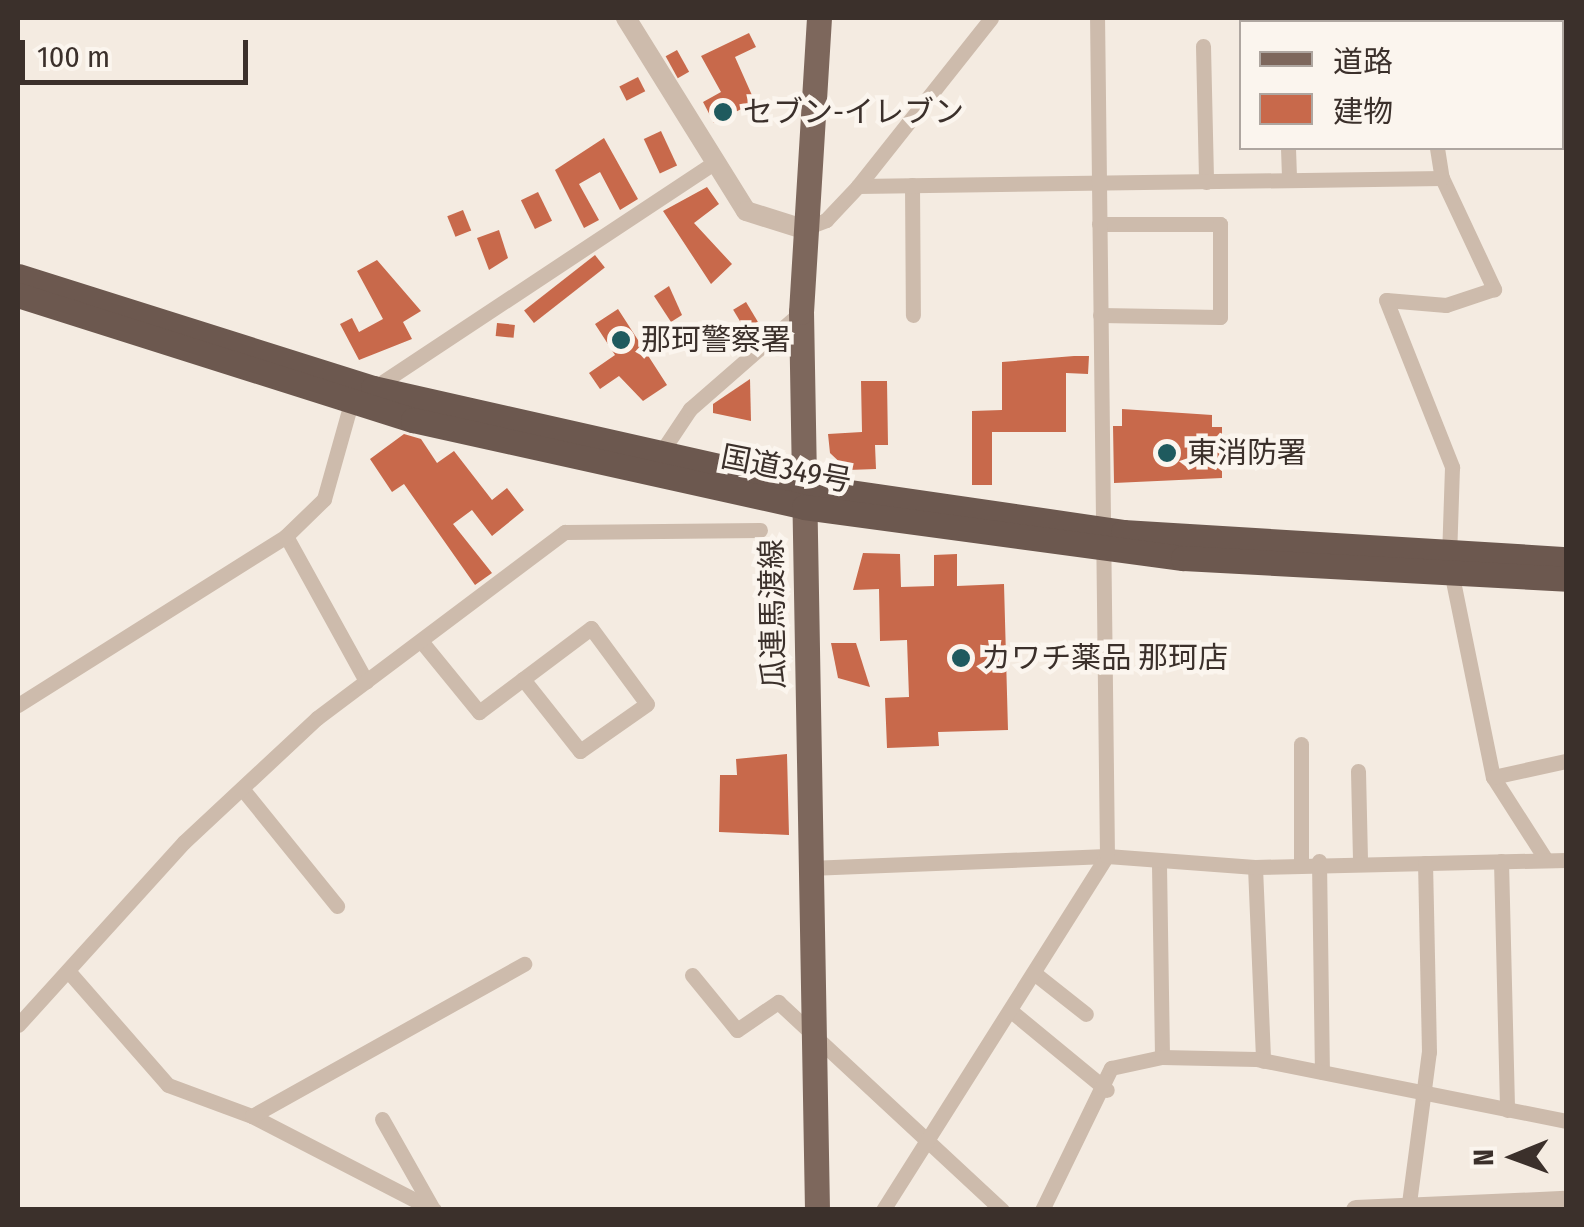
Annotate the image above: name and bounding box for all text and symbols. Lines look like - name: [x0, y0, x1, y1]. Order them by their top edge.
- scale bar: [25, 20, 252, 82]
- legend: [1239, 20, 1564, 150]
- text: 100 m: [37, 39, 110, 75]
- text: 道路: [1333, 44, 1393, 80]
- place label: セブン-イレブン: [743, 94, 964, 130]
- text: 建物: [1333, 94, 1393, 130]
- marker: セブン-イレブン: [712, 101, 734, 123]
- place label: 那珂警察署: [641, 322, 791, 358]
- marker: 那珂警察署: [610, 329, 632, 351]
- place label: 東消防署: [1187, 435, 1307, 471]
- street label: 国道349号: [718, 439, 854, 499]
- marker: 東消防署: [1156, 442, 1178, 464]
- street label: 瓜連馬渡線: [754, 539, 792, 689]
- place label: カワチ薬品 那珂店: [981, 640, 1228, 676]
- marker: カワチ薬品 那珂店: [950, 647, 972, 669]
- north arrow: [1464, 1107, 1564, 1207]
- text: N: [1467, 1149, 1500, 1166]

